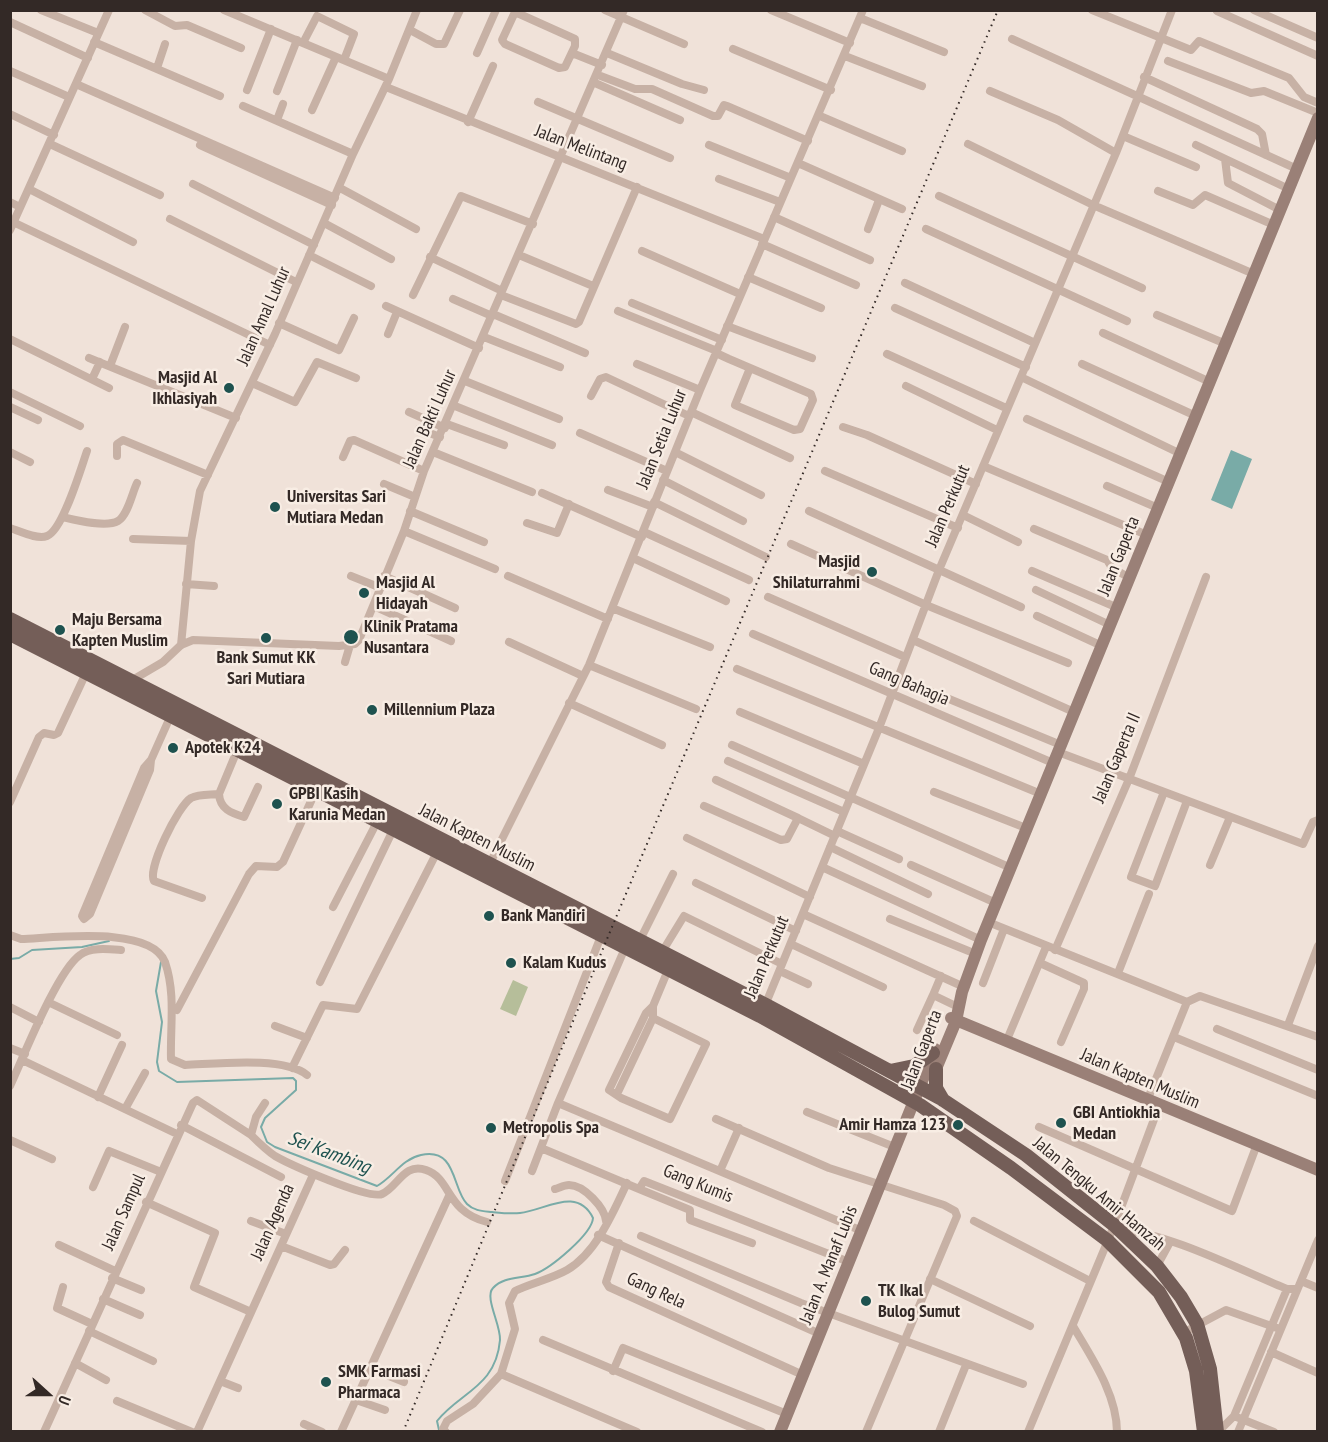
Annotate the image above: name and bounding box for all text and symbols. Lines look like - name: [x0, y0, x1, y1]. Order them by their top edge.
- street label: Jalan Melintang: [532, 120, 630, 176]
- street label: Jalan Amal Luhur: [233, 263, 295, 369]
- street label: Jalan Bakti Luhur: [399, 366, 461, 472]
- place label: Masjid Al Ikhlasiyah: [152, 367, 217, 410]
- marker: Masjid Al Ikhlasiyah: [222, 381, 236, 395]
- street label: Jalan Setia Luhur: [632, 386, 692, 492]
- street label: Jalan Perkutut: [921, 462, 975, 550]
- place label: Universitas Sari Mutiara Medan: [287, 486, 386, 528]
- marker: Universitas Sari Mutiara Medan: [268, 500, 282, 514]
- street label: Jalan Gaperta: [1093, 513, 1145, 599]
- place label: Masjid Shilaturrahmi: [773, 551, 860, 594]
- marker: Masjid Shilaturrahmi: [865, 565, 879, 579]
- place label: Masjid Al Hidayah: [376, 572, 435, 614]
- marker: Masjid Al Hidayah: [357, 586, 371, 600]
- place label: Maju Bersama Kapten Muslim: [72, 609, 168, 652]
- place label: Klinik Pratama Nusantara: [364, 616, 458, 658]
- marker: Maju Bersama Kapten Muslim: [53, 623, 67, 637]
- marker: Klinik Pratama Nusantara: [342, 628, 360, 646]
- marker: Bank Sumut KK Sari Mutiara: [259, 631, 273, 645]
- place label: Bank Sumut KK Sari Mutiara: [217, 647, 315, 690]
- street label: Gang Bahagia: [866, 657, 952, 711]
- place label: Millennium Plaza: [384, 699, 495, 721]
- marker: Millennium Plaza: [365, 703, 379, 717]
- street label: Jalan Gaperta II: [1088, 710, 1146, 806]
- place label: Apotek K24: [185, 737, 261, 759]
- marker: Apotek K24: [166, 741, 180, 755]
- place label: GPBI Kasih Karunia Medan: [289, 783, 385, 826]
- marker: GPBI Kasih Karunia Medan: [270, 797, 284, 811]
- street label: Jalan Kapten Muslim: [415, 799, 539, 877]
- place label: Bank Mandiri: [501, 905, 585, 927]
- marker: Bank Mandiri: [482, 909, 496, 923]
- street label: Jalan Perkutut: [740, 913, 794, 1001]
- place label: Kalam Kudus: [523, 952, 606, 974]
- marker: Kalam Kudus: [504, 956, 518, 970]
- street label: Jalan Gaperta: [897, 1007, 947, 1093]
- street label: Jalan Kapten Muslim: [1077, 1044, 1203, 1114]
- place label: GBI Antiokhia Medan: [1073, 1102, 1160, 1144]
- place label: Amir Hamza 123: [839, 1114, 946, 1136]
- marker: GBI Antiokhia Medan: [1054, 1116, 1068, 1130]
- place label: Metropolis Spa: [503, 1117, 599, 1139]
- marker: Amir Hamza 123: [951, 1118, 965, 1132]
- marker: Metropolis Spa: [484, 1121, 498, 1135]
- water label: Sei Kambing: [284, 1126, 374, 1180]
- street label: Jalan Tengku Amir Hamzah: [1029, 1132, 1169, 1256]
- street label: Gang Kumis: [660, 1160, 736, 1208]
- street label: Jalan Sampul: [98, 1171, 150, 1253]
- street label: Jalan Agenda: [247, 1181, 299, 1263]
- street label: Jalan A. Manaf Lubis: [795, 1203, 863, 1327]
- street label: Gang Rela: [623, 1268, 689, 1314]
- place label: TK Ikal Bulog Sumut: [878, 1280, 960, 1322]
- marker: TK Ikal Bulog Sumut: [859, 1294, 873, 1308]
- place label: SMK Farmasi Pharmaca: [338, 1361, 421, 1404]
- north arrow: [18, 1364, 78, 1424]
- marker: SMK Farmasi Pharmaca: [319, 1375, 333, 1389]
- text: U: [54, 1393, 76, 1408]

